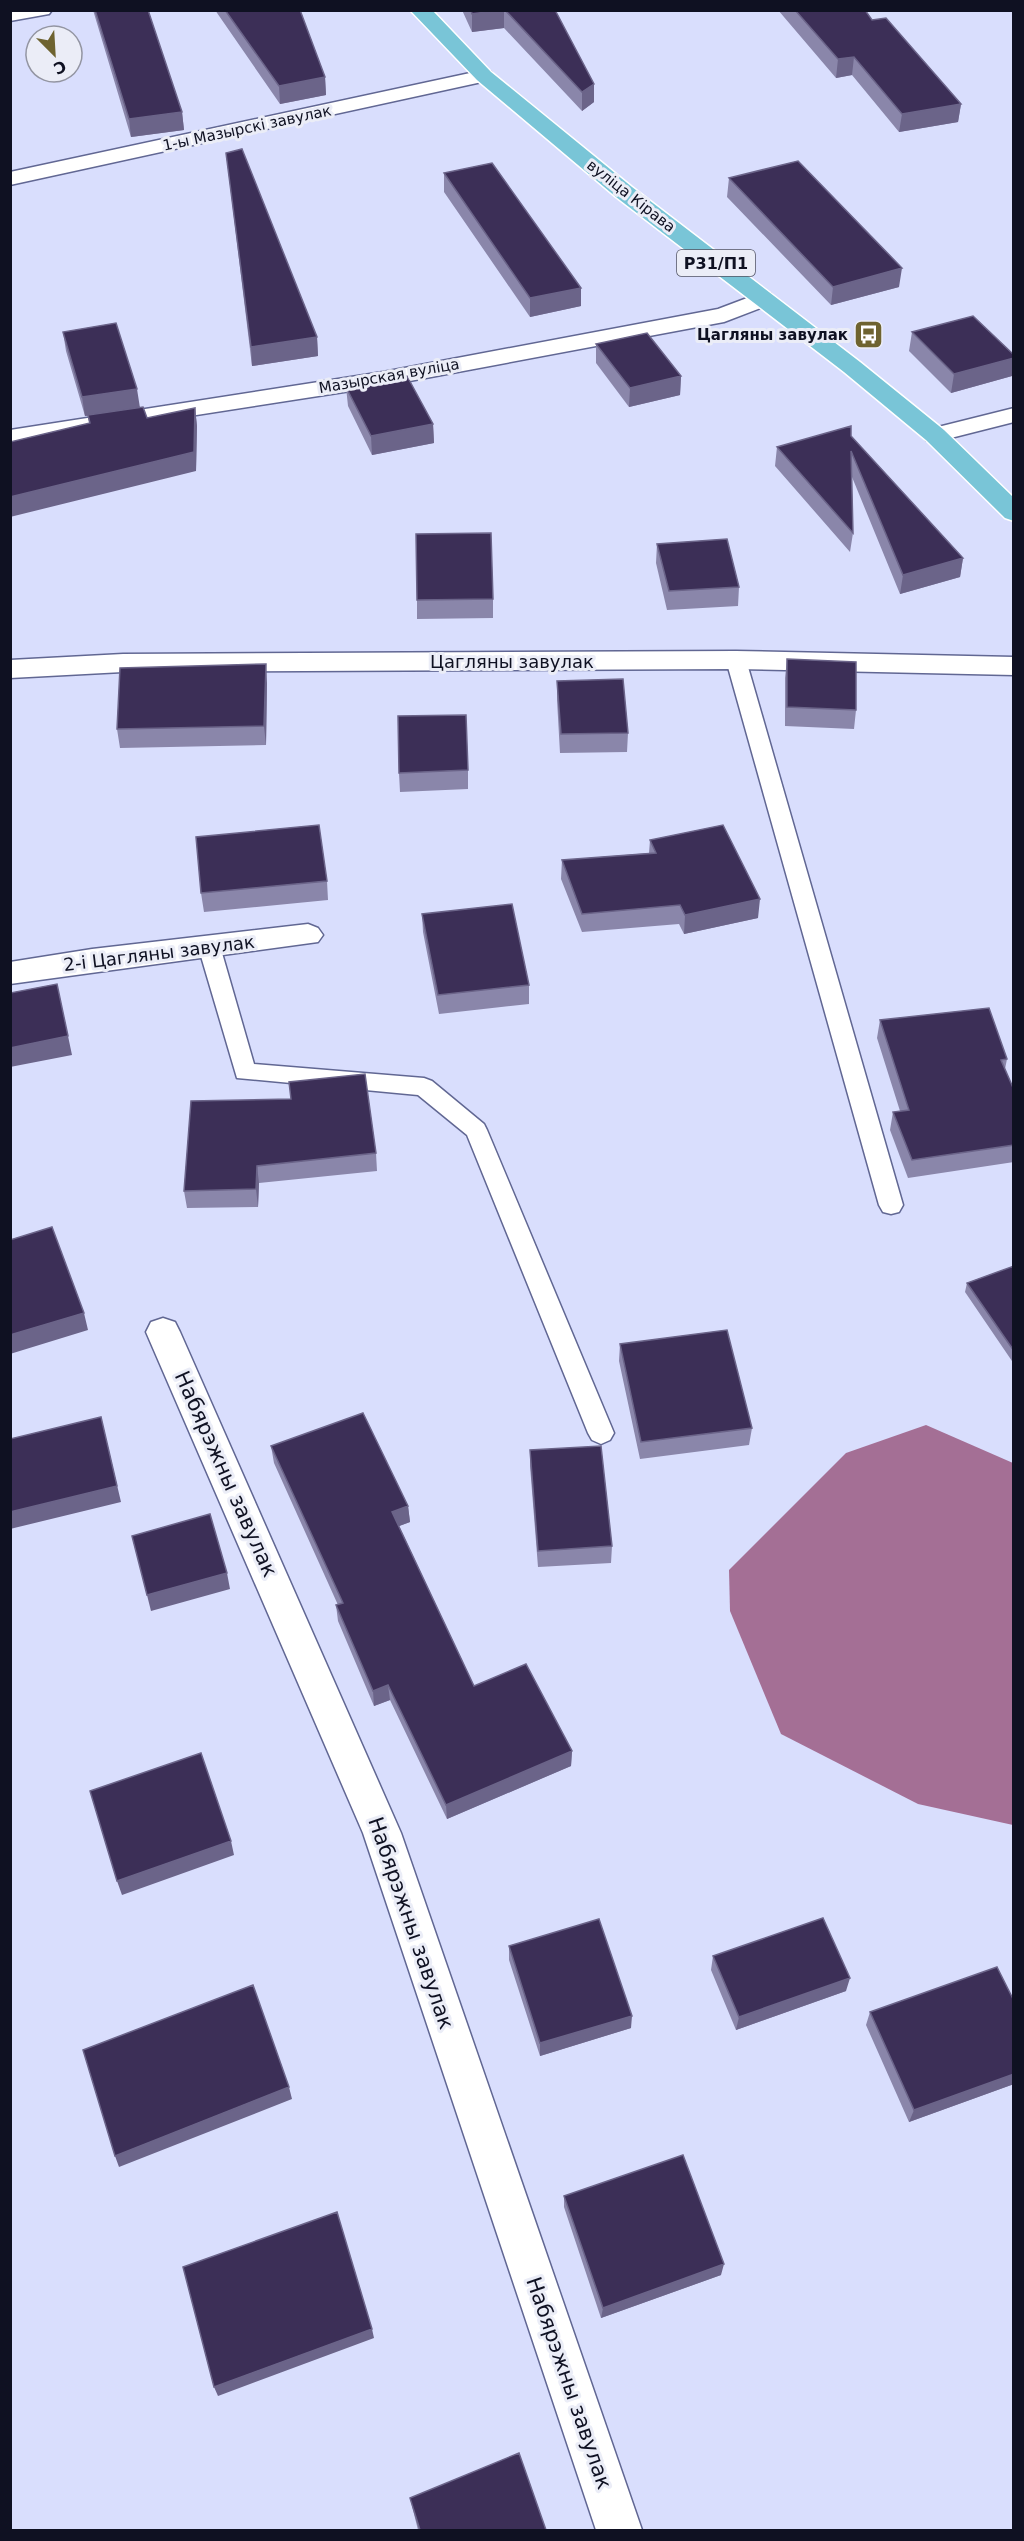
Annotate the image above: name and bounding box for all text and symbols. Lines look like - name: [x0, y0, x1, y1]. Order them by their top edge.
- north arrow: [24, 24, 84, 84]
- text: С: [51, 56, 69, 78]
- street label: 1-ы Мазырскі завулак: [161, 101, 333, 155]
- street label: вуліца Кірава: [583, 156, 679, 236]
- road number: Р31/П1: [677, 250, 755, 276]
- bus stop icon: Цагляны завулак: [853, 319, 885, 351]
- place label: Цагляны завулак: [697, 326, 848, 344]
- street label: Мазырская вуліца: [317, 355, 461, 397]
- street label: Цагляны завулак: [430, 651, 594, 672]
- street label: 2-і Цагляны завулак: [62, 931, 256, 975]
- street label: Набярэжны завулак: [170, 1367, 282, 1581]
- street label: Набярэжны завулак: [363, 1814, 459, 2032]
- street label: Набярэжны завулак: [521, 2274, 617, 2492]

